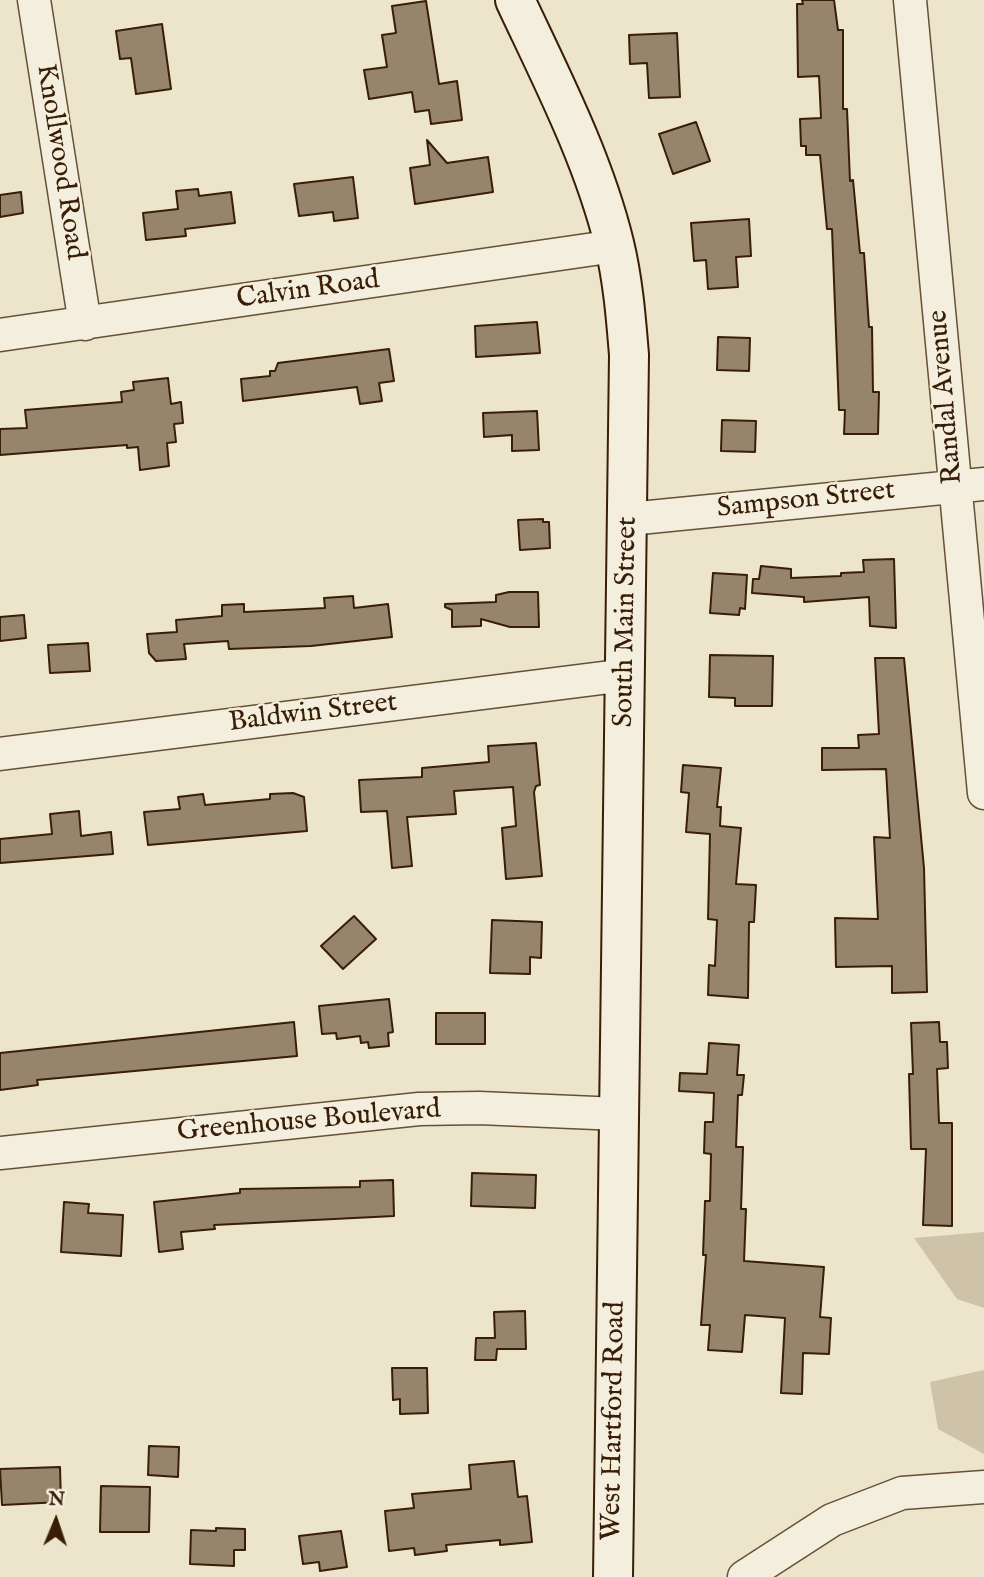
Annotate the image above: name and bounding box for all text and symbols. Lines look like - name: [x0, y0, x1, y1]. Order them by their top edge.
- street label: Knollwood Road: [27, 62, 91, 262]
- street label: Calvin Road: [235, 264, 381, 318]
- street label: Randal Avenue: [923, 309, 971, 485]
- street label: Sampson Street: [715, 475, 897, 527]
- street label: South Main Street: [608, 516, 646, 728]
- street label: Baldwin Street: [227, 687, 399, 741]
- street label: Greenhouse Boulevard: [176, 1094, 442, 1150]
- street label: West Hartford Road: [596, 1301, 634, 1541]
- north arrow: [21, 1486, 91, 1556]
- text: N: [48, 1488, 65, 1512]

